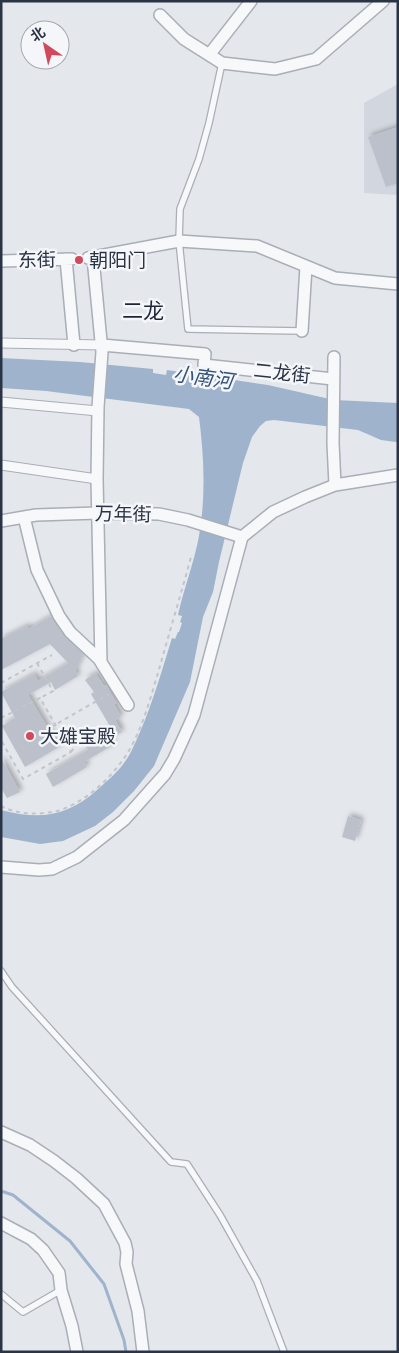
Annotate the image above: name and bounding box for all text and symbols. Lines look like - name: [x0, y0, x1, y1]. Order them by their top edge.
- north arrow: [20, 20, 70, 70]
- text: 北: [26, 22, 49, 46]
- street label: 东街: [18, 246, 56, 274]
- place label: 朝阳门: [89, 247, 146, 274]
- marker: 朝阳门: [73, 254, 85, 266]
- district label: 二龙: [122, 296, 164, 326]
- street label: 二龙街: [252, 357, 312, 389]
- water label: 小南河: [171, 359, 239, 397]
- street label: 万年街: [94, 500, 152, 528]
- place label: 大雄宝殿: [40, 723, 116, 750]
- marker: 大雄宝殿: [24, 730, 36, 742]

